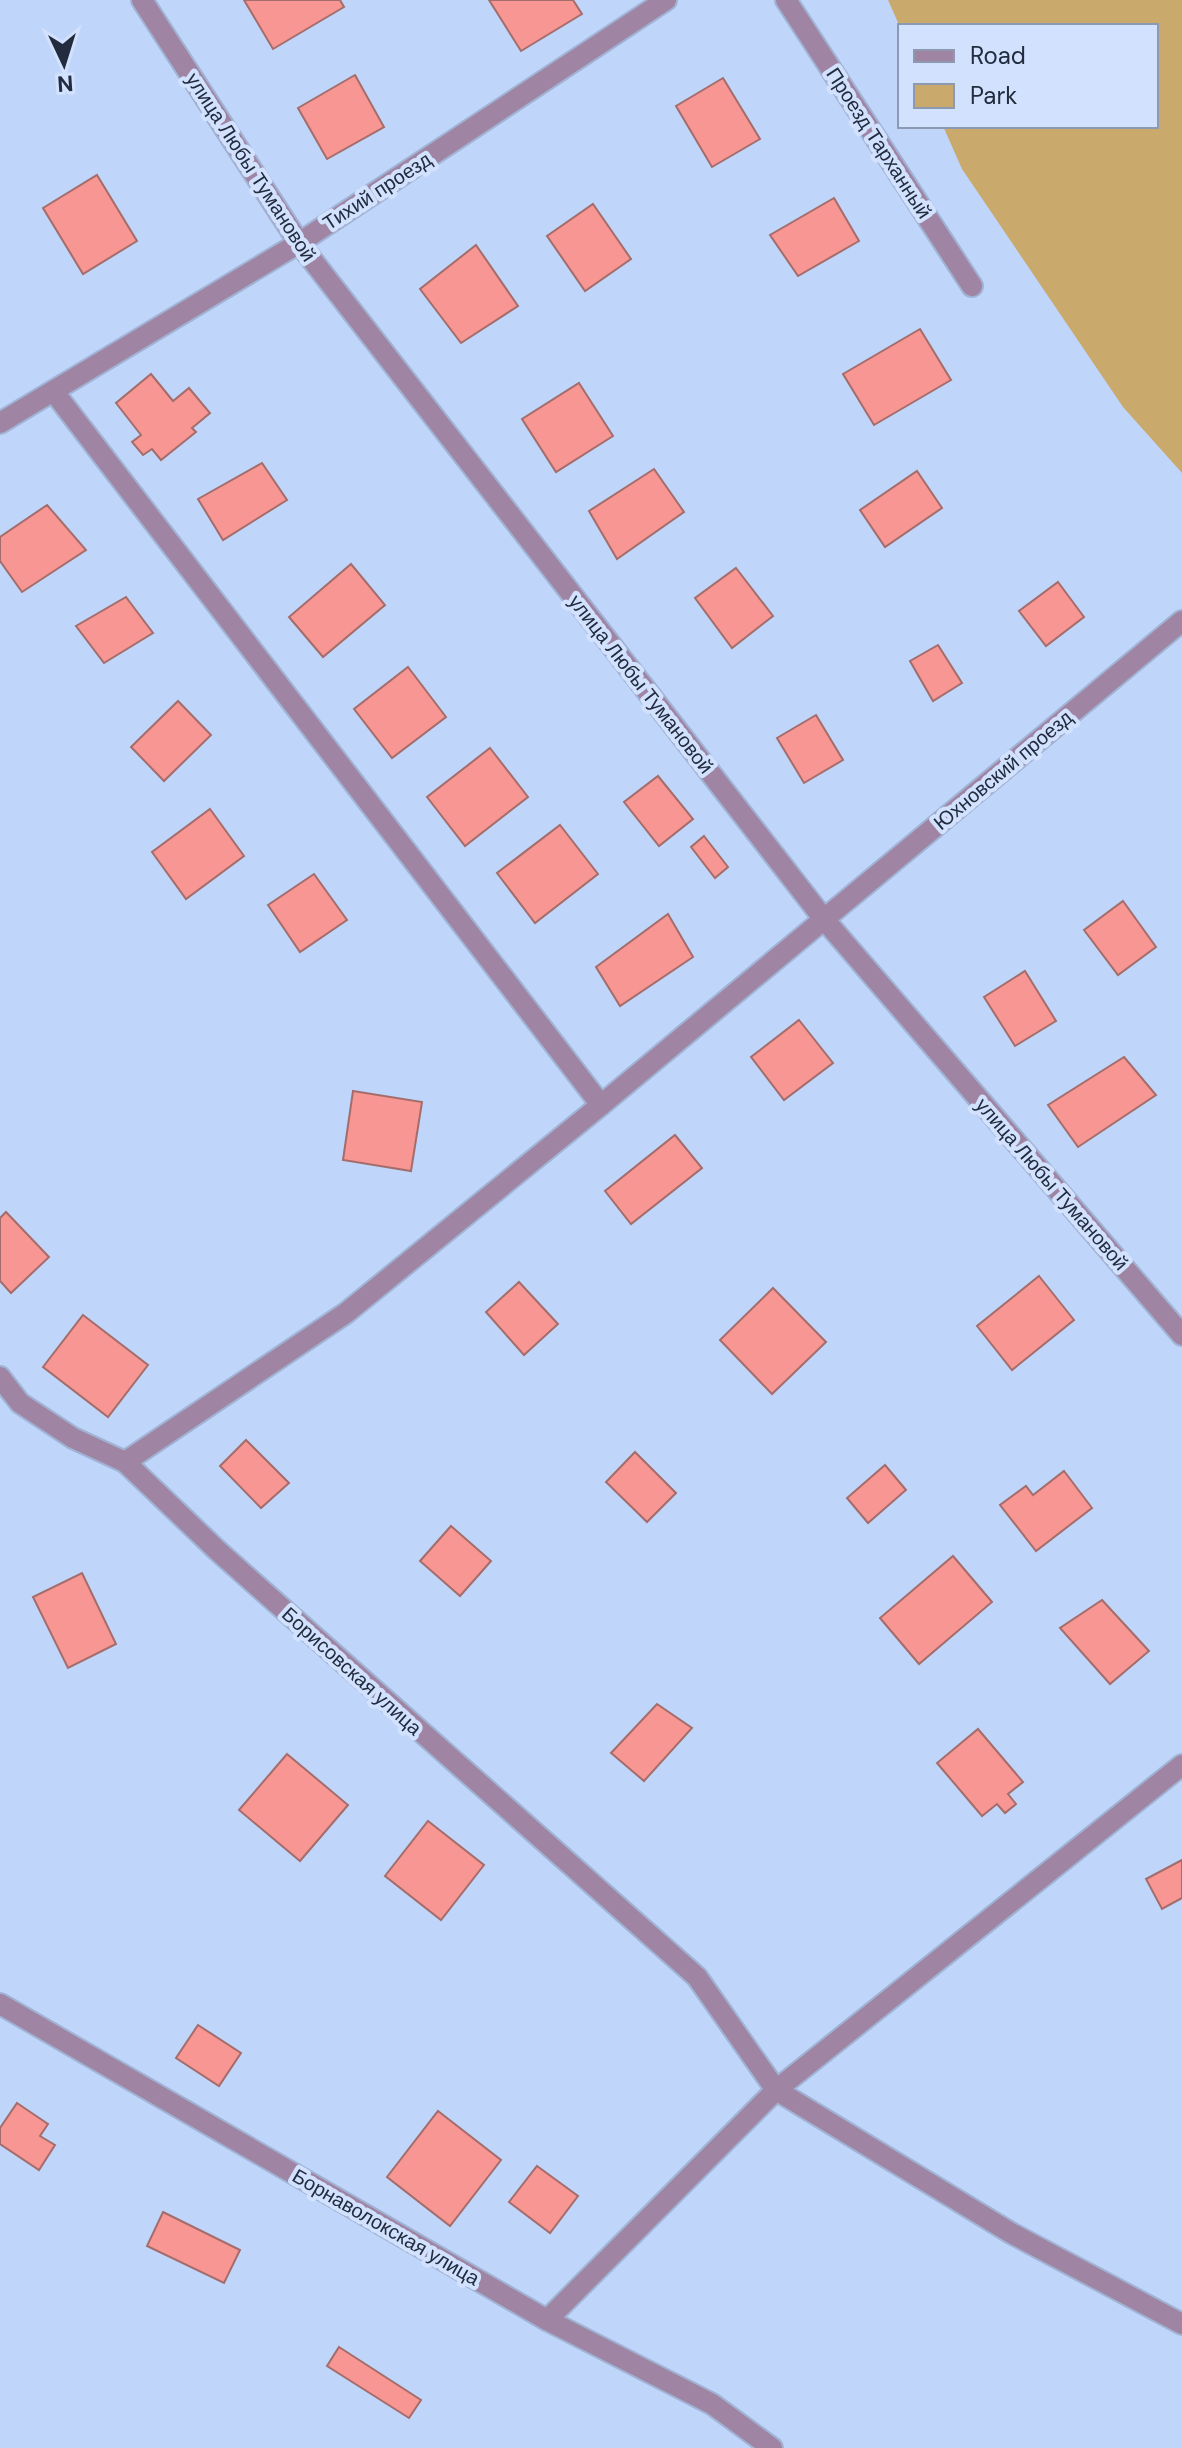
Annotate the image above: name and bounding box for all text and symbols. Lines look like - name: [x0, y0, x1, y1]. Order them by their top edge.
- north arrow: [24, 24, 104, 104]
- legend: [898, 24, 1158, 128]
- text: Road: [970, 40, 1026, 71]
- street label: Проезд Тарханный: [820, 63, 938, 223]
- text: N: [56, 68, 74, 98]
- street label: улица Любы Тумановой: [180, 68, 322, 266]
- text: Park: [970, 80, 1017, 111]
- street label: Тихий проезд: [318, 146, 436, 236]
- street label: улица Любы Тумановой: [563, 589, 719, 779]
- street label: Юхновский проезд: [928, 704, 1078, 836]
- street label: улица Любы Тумановой: [970, 1092, 1134, 1276]
- street label: Борисовская улица: [277, 1601, 428, 1741]
- street label: Борнаволокская улица: [288, 2163, 485, 2292]

